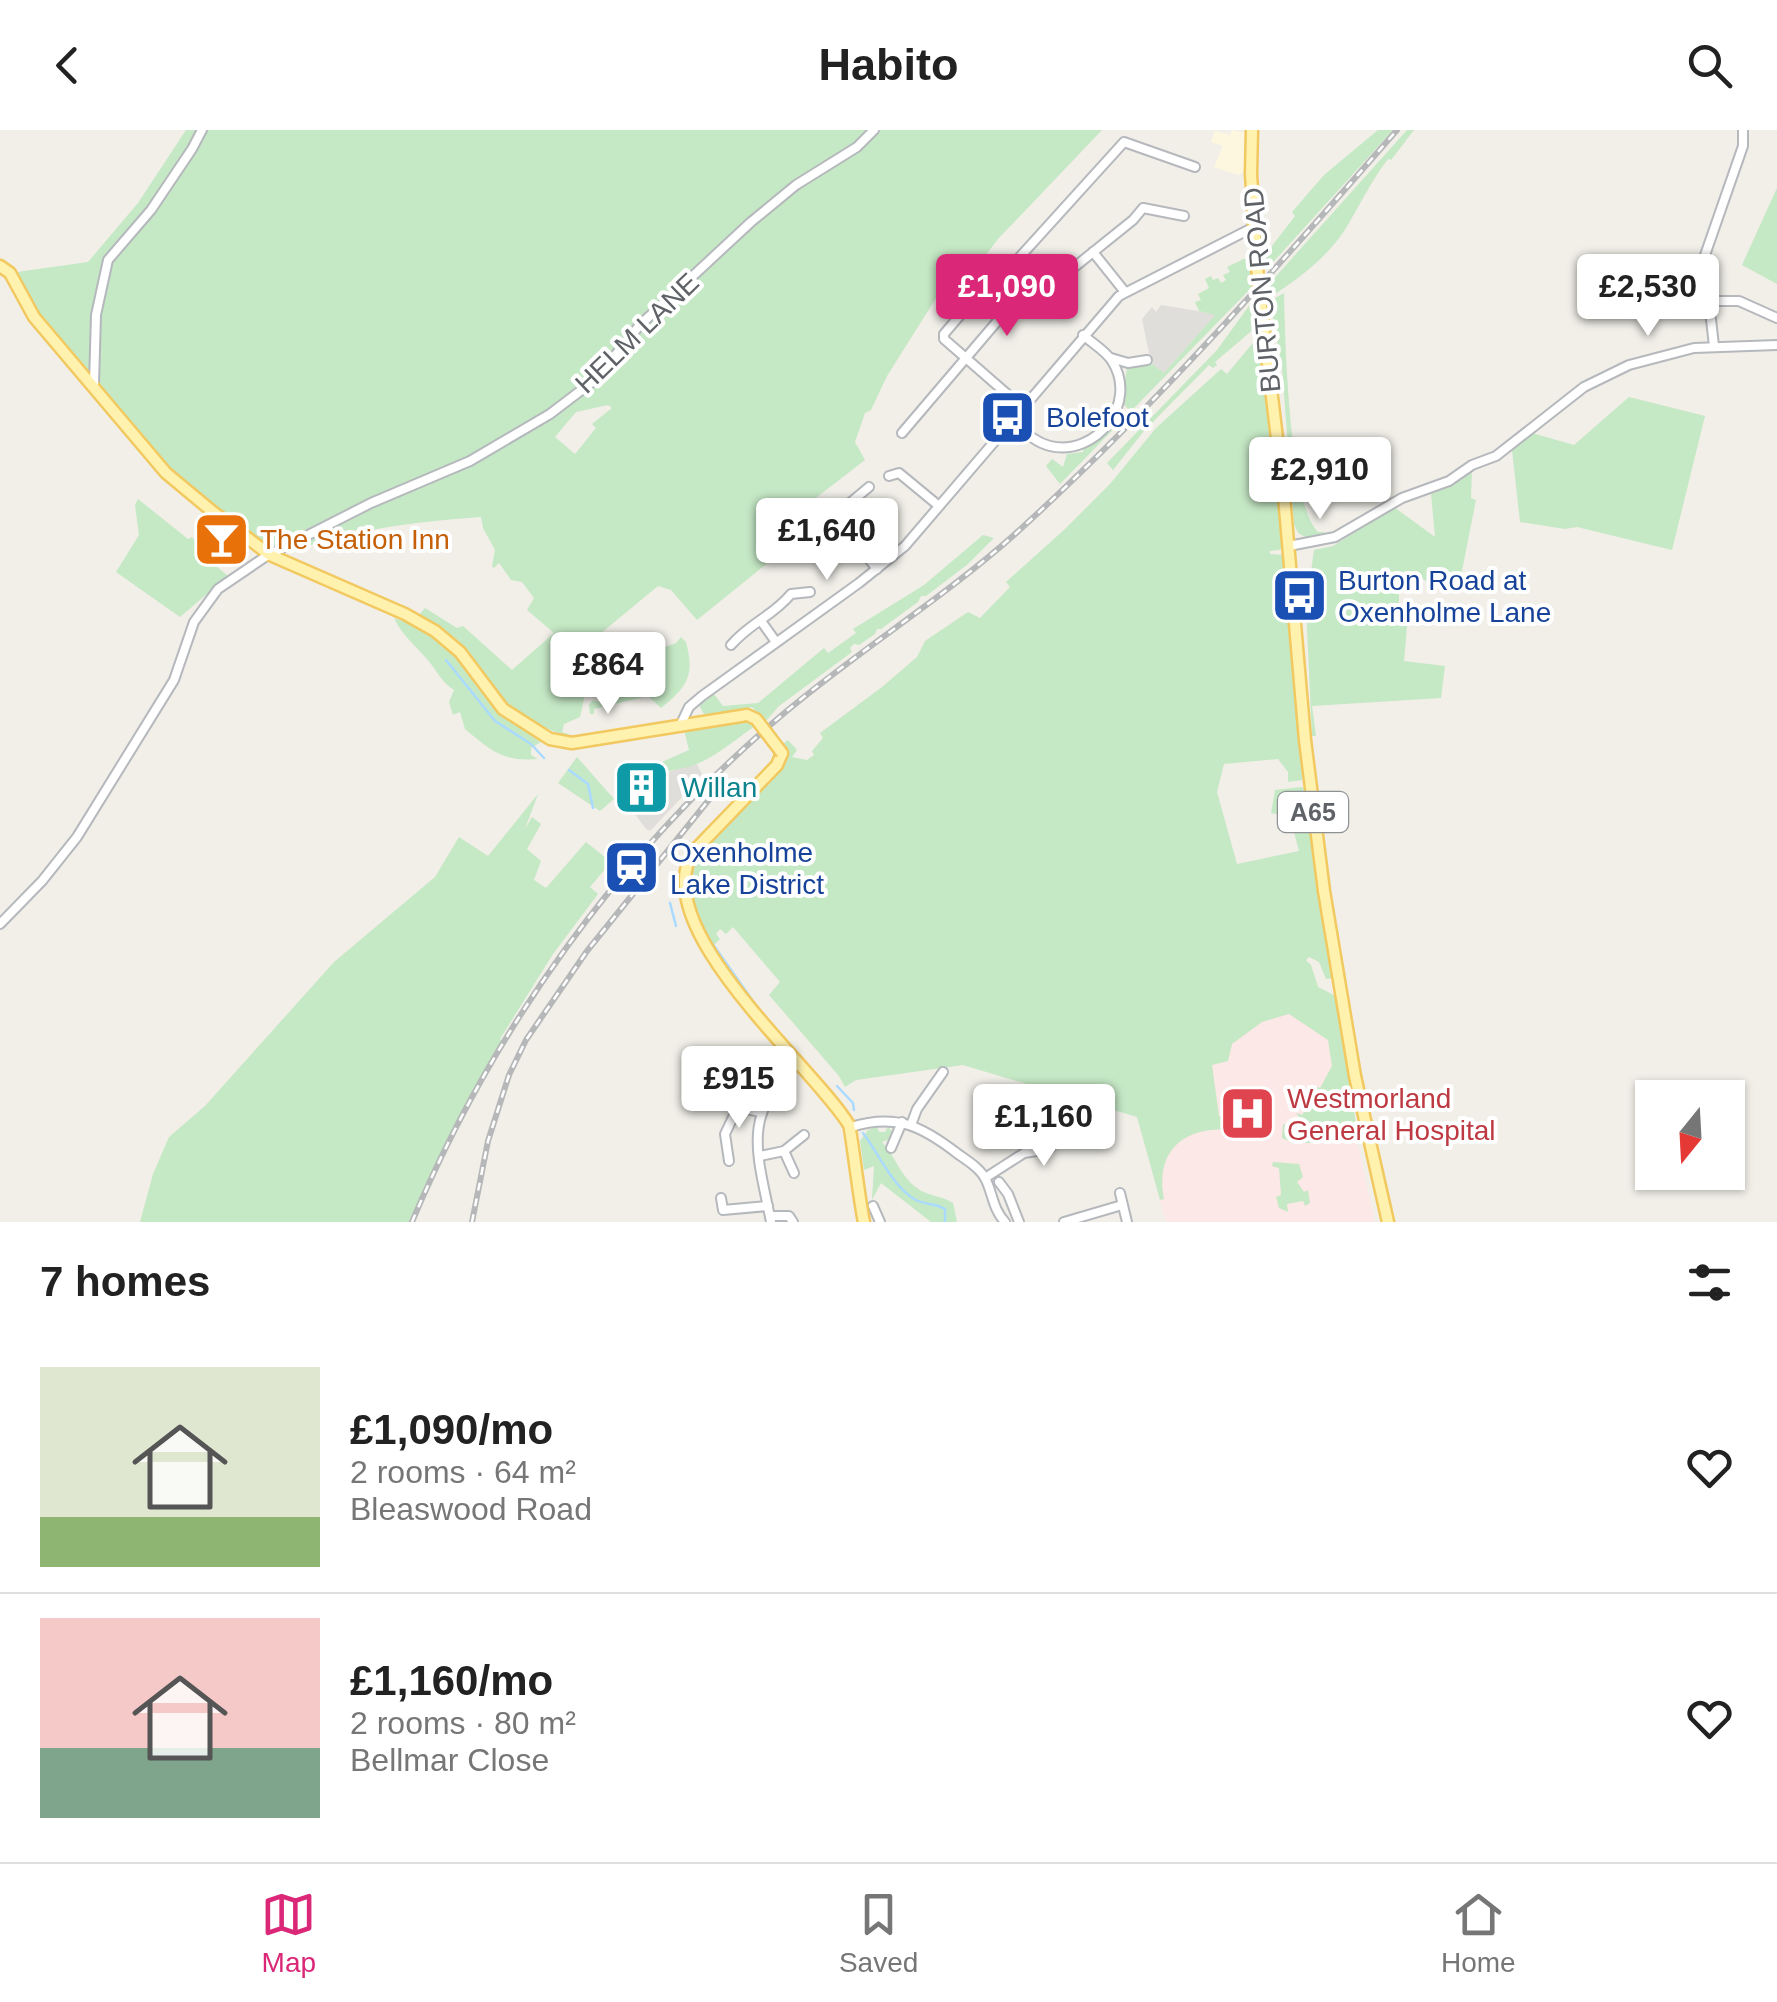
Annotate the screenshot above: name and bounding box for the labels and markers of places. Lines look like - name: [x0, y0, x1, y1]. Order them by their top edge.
- pin: £1,090: [926, 254, 1088, 339]
- pin: £2,530: [1567, 254, 1729, 339]
- bus stop icon: Bolefoot: [977, 387, 1037, 447]
- place label: Bolefoot: [1046, 402, 1149, 433]
- pin: £2,910: [1239, 437, 1401, 522]
- pin: £1,640: [746, 498, 908, 583]
- bar icon: The Station Inn: [191, 509, 251, 569]
- place label: The Station Inn: [260, 524, 450, 555]
- place label: Burton Road at Oxenholme Lane: [1338, 565, 1551, 628]
- bus stop icon: Burton Road at Oxenholme Lane: [1269, 566, 1329, 626]
- pin: £864: [549, 632, 667, 717]
- building icon: Willan: [612, 757, 672, 817]
- place label: Willan: [681, 772, 757, 803]
- place label: Oxenholme Lake District: [670, 837, 824, 900]
- station icon: Oxenholme Lake District: [601, 838, 661, 898]
- pin: £915: [680, 1046, 798, 1131]
- place label: Westmorland General Hospital: [1287, 1083, 1496, 1146]
- pin: £1,160: [963, 1084, 1125, 1169]
- hospital icon: Westmorland General Hospital: [1218, 1084, 1278, 1144]

